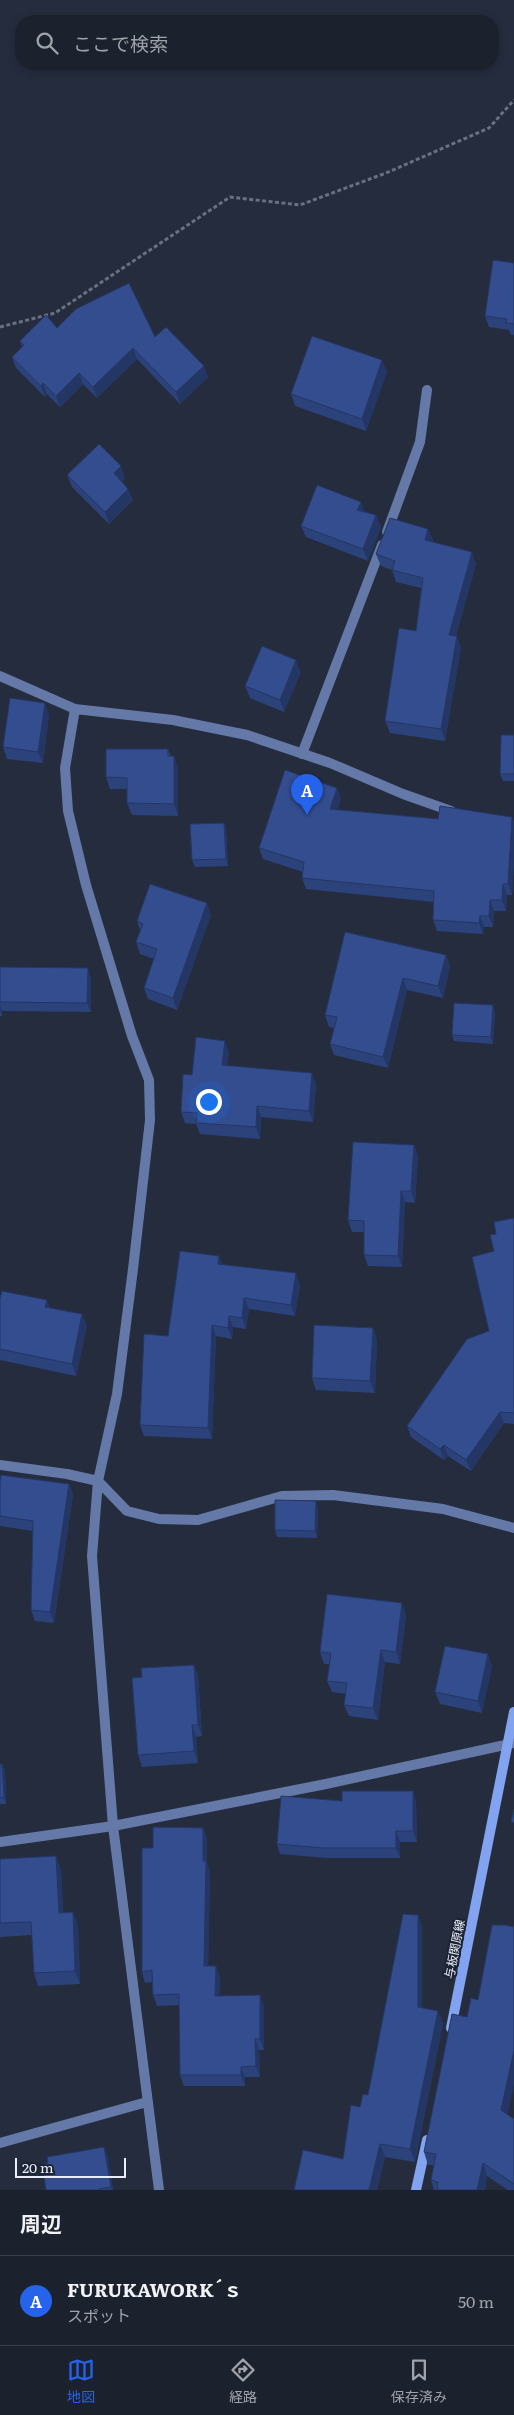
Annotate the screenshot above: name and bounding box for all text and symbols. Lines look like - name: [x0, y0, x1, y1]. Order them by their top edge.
- search box: [15, 15, 499, 70]
- icon: search: [33, 29, 61, 57]
- text: ここで検索: [73, 29, 168, 57]
- pin: A: [291, 774, 323, 815]
- your location: [196, 1089, 222, 1115]
- street label: 与板関原線: [439, 1918, 469, 1980]
- scale bar: [15, 2155, 126, 2178]
- text: 20 m: [22, 2157, 54, 2177]
- text: 周辺: [20, 2207, 62, 2238]
- text: FURUKAWORK´ｓ: [67, 2275, 242, 2303]
- text: A: [30, 2289, 42, 2313]
- text: 50 m: [458, 2289, 494, 2313]
- text: スポット: [67, 2303, 131, 2327]
- tab: 地図: [67, 2356, 95, 2406]
- tab: 経路: [229, 2356, 257, 2406]
- tab: 保存済み: [391, 2356, 447, 2406]

